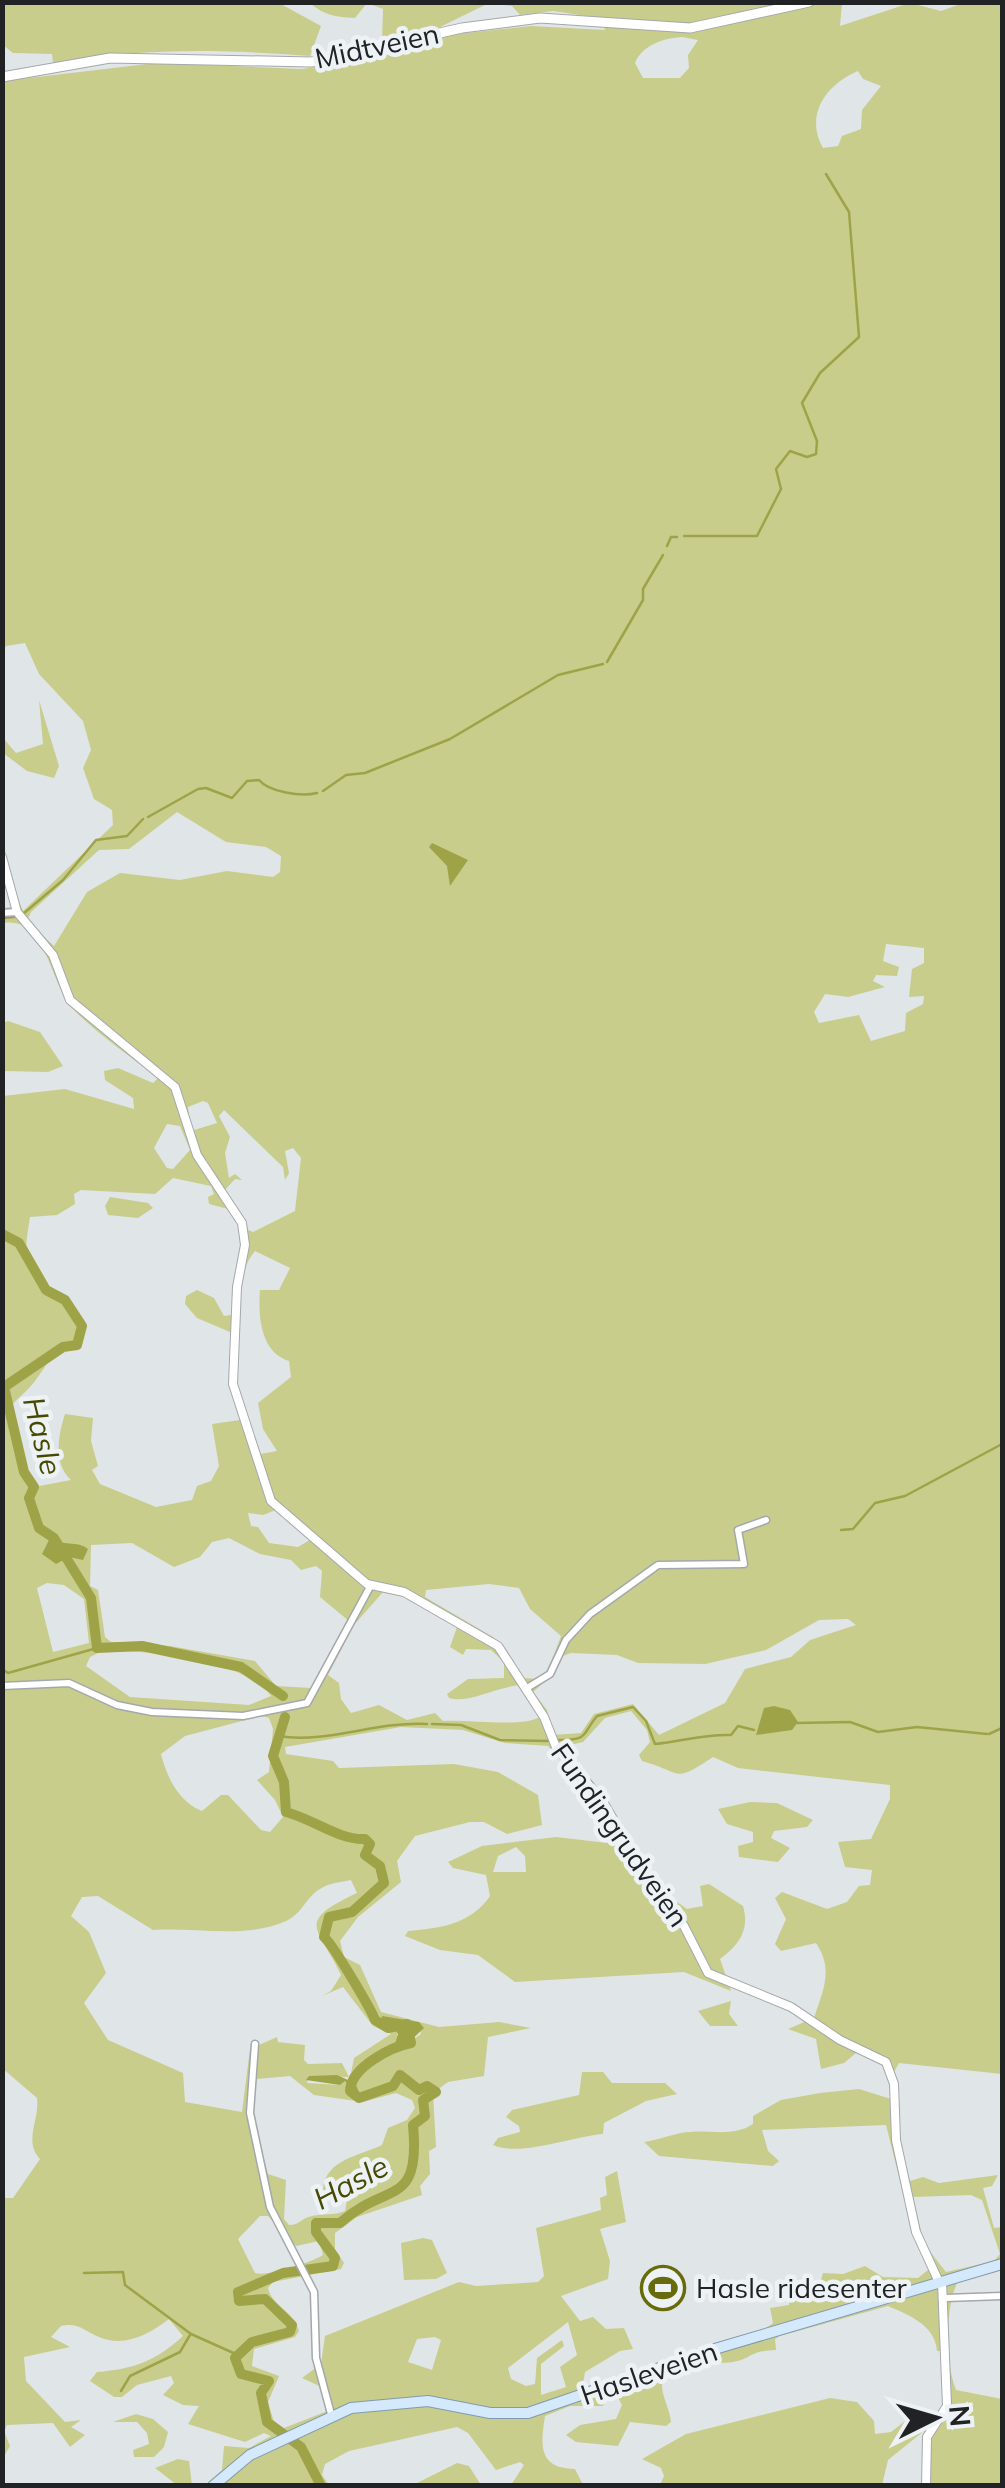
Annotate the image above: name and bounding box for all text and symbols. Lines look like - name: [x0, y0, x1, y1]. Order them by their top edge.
- street label: Midtveien: [312, 15, 442, 76]
- water label: Hasle: [15, 1393, 71, 1479]
- street label: Fundingrudveien: [544, 1736, 697, 1933]
- water label: Hasle: [307, 2147, 394, 2218]
- sports icon: Hasle ridesenter: [640, 2265, 686, 2311]
- place label: Hasle ridesenter: [696, 2270, 908, 2305]
- street label: Hasleveien: [576, 2333, 722, 2412]
- north arrow: [885, 2368, 985, 2468]
- text: N: [942, 2404, 979, 2428]

